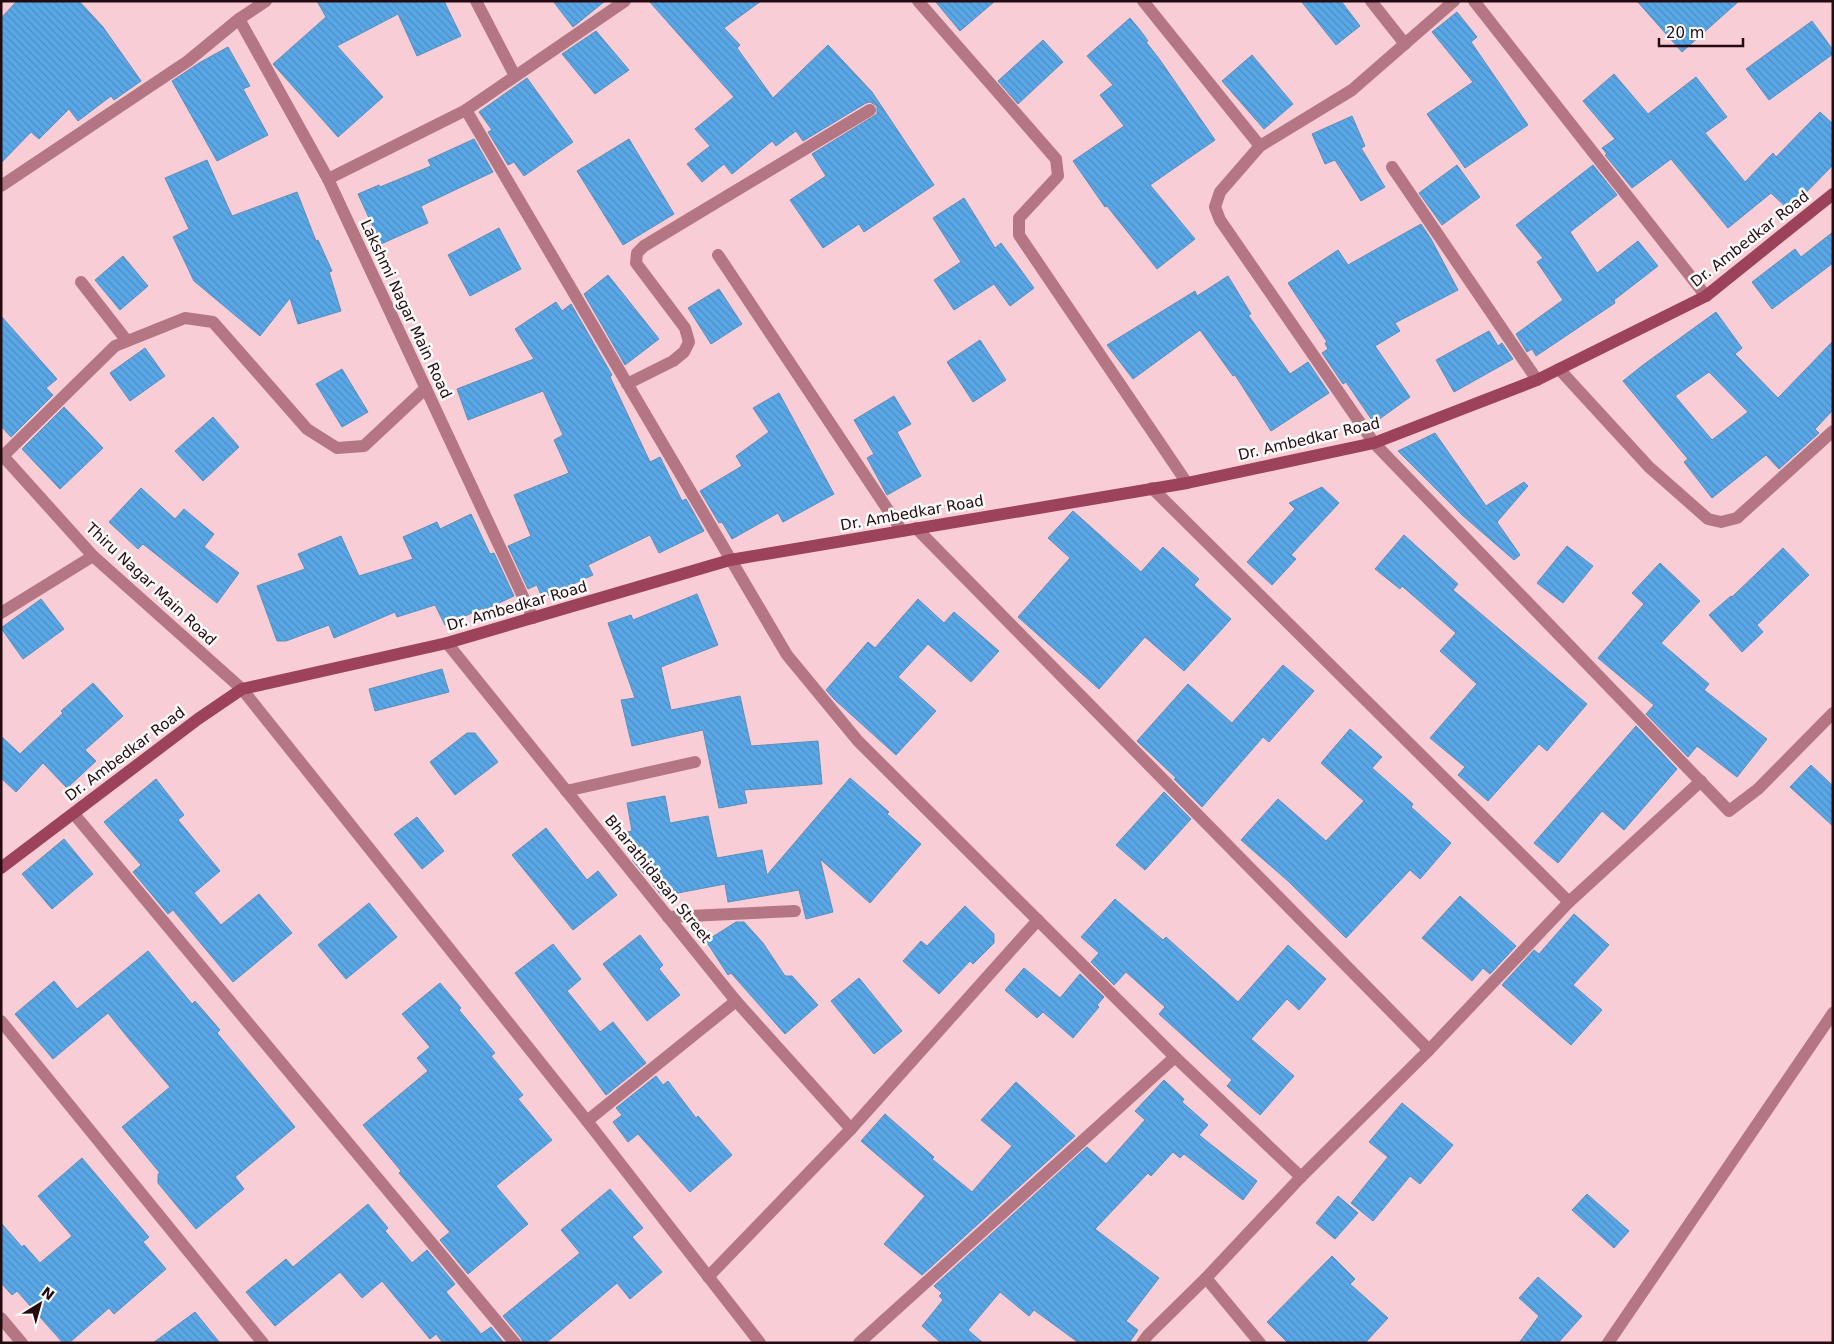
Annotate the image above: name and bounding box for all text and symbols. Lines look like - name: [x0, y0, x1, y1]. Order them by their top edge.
- scale bar: [1659, 15, 1743, 47]
- text: 20 m: [1666, 24, 1704, 42]
- street label: Dr. Ambedkar Road: [1687, 187, 1813, 291]
- street label: Lakshmi Nagar Main Road: [357, 217, 455, 401]
- street label: Dr. Ambedkar Road: [1236, 414, 1382, 464]
- street label: Dr. Ambedkar Road: [839, 492, 985, 534]
- street label: Thiru Nagar Main Road: [81, 518, 220, 649]
- street label: Dr. Ambedkar Road: [445, 577, 589, 635]
- street label: Dr. Ambedkar Road: [62, 703, 188, 805]
- street label: Bharathidasan Street: [601, 811, 715, 947]
- north arrow: [15, 1279, 65, 1329]
- text: N: [38, 1284, 57, 1304]

